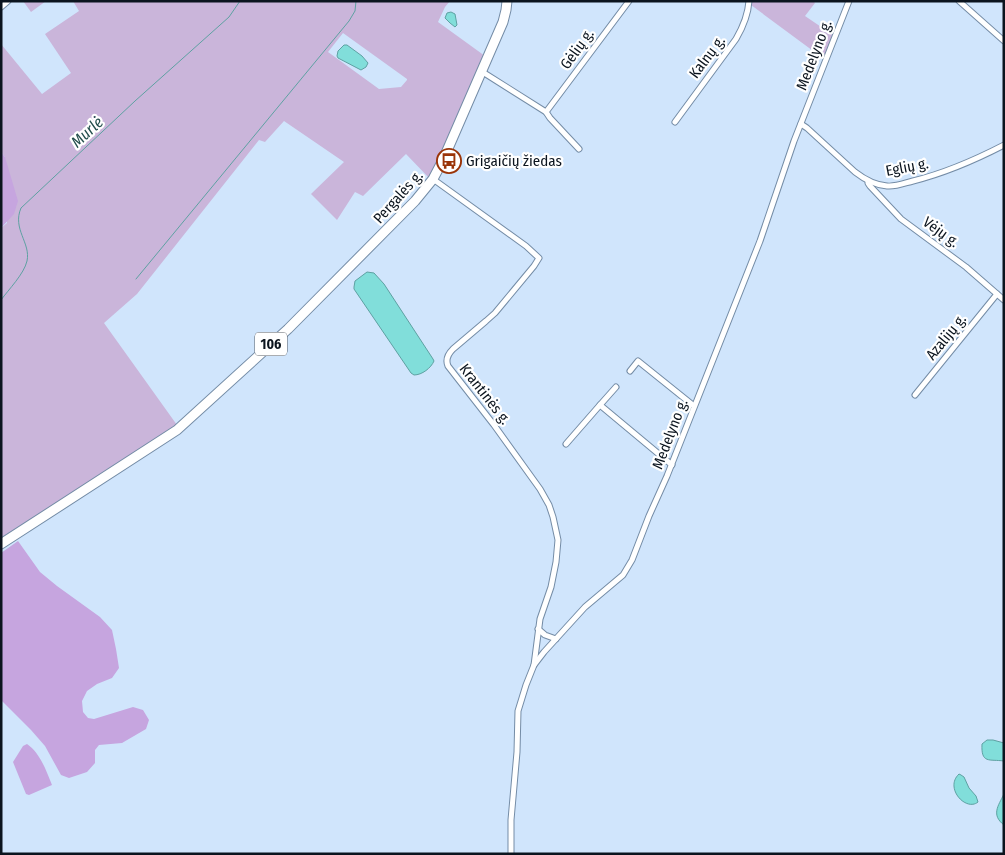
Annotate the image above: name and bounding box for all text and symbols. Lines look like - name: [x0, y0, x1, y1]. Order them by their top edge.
- street label: Medelyno g.: [792, 17, 836, 93]
- street label: Gėlių g.: [556, 25, 598, 73]
- street label: Kalnų g.: [685, 32, 729, 82]
- water label: Murlė: [67, 112, 107, 152]
- bus stop icon: Grigaičių žiedas: [436, 148, 462, 174]
- place label: Grigaičių žiedas: [466, 152, 562, 170]
- street label: Eglių g.: [884, 154, 930, 180]
- street label: Pergalės g.: [369, 167, 427, 227]
- street label: Vėjų g.: [920, 213, 962, 251]
- street label: Azalijų g.: [922, 310, 970, 364]
- road number: 106: [255, 332, 287, 356]
- street label: Krantinės g.: [456, 360, 514, 428]
- street label: Medelyno g.: [648, 396, 692, 472]

